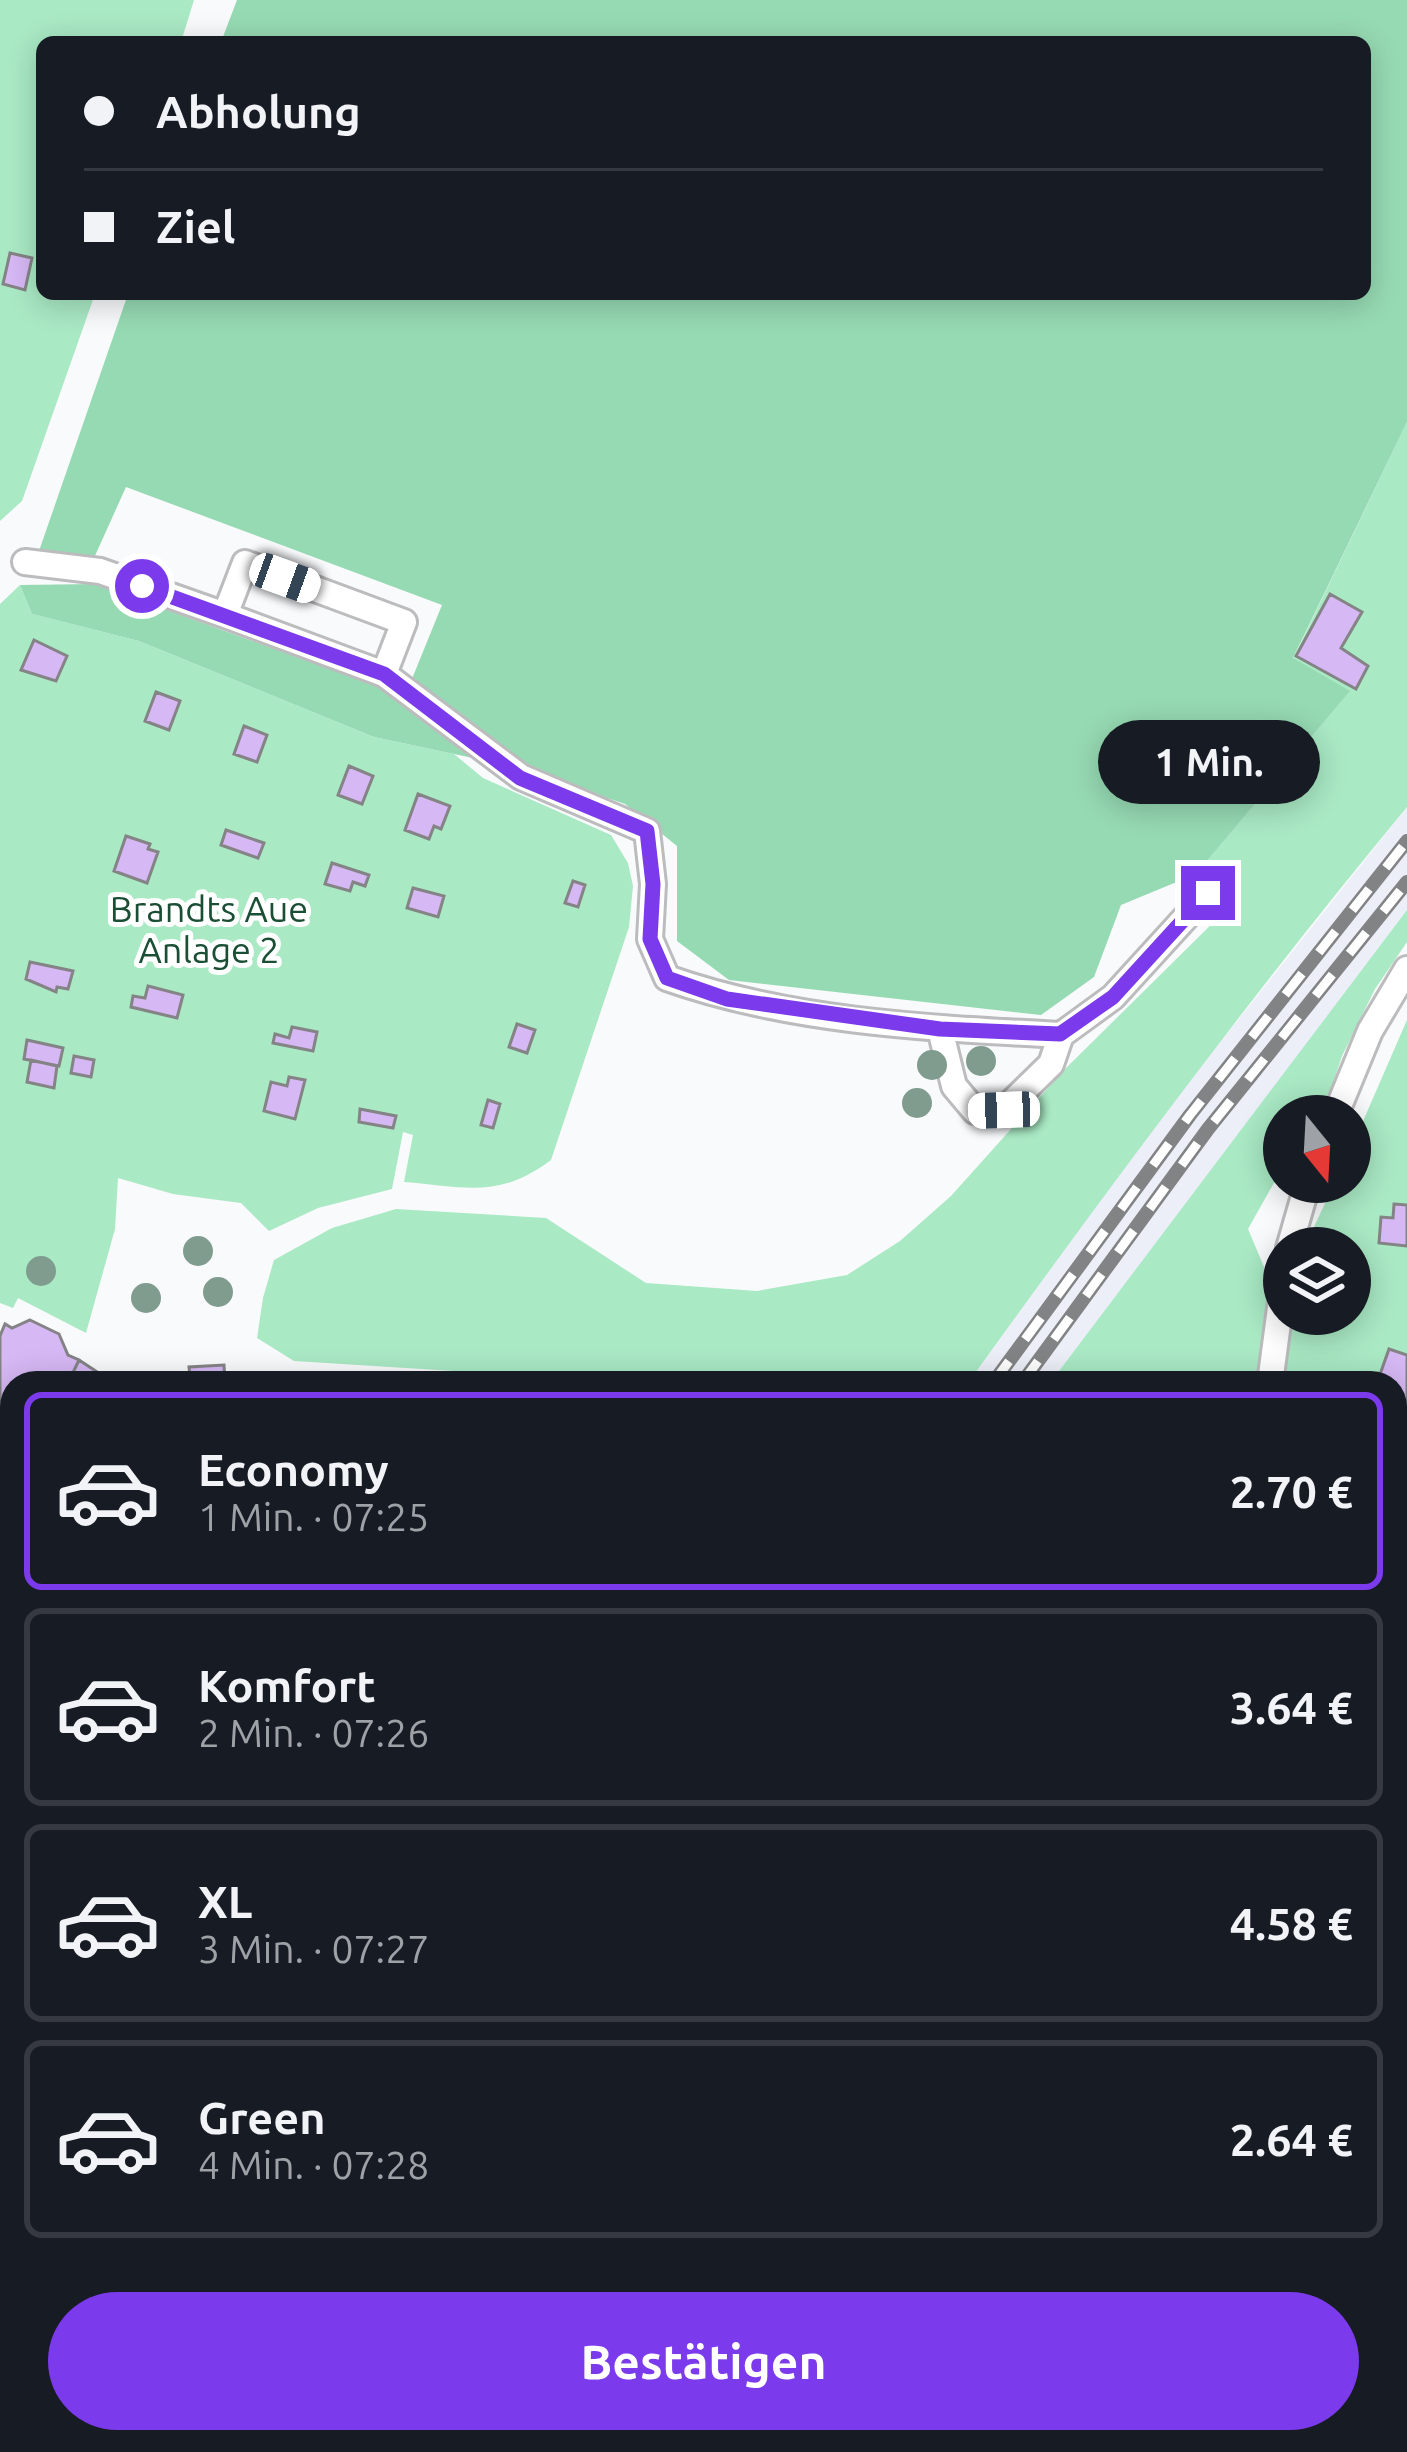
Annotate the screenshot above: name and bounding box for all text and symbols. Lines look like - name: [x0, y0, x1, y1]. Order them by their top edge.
- text: Abholung: [156, 86, 361, 137]
- text: Ziel: [156, 201, 235, 252]
- car: [245, 549, 325, 607]
- route start: [115, 559, 169, 613]
- callout: 1 Min.: [1097, 719, 1319, 803]
- text: 1 Min.: [1154, 740, 1264, 783]
- route end: [1181, 866, 1235, 920]
- park label: Brandts Aue Anlage 2: [110, 888, 308, 970]
- car: [967, 1091, 1041, 1129]
- north arrow: [1263, 1095, 1371, 1203]
- map controls: [1263, 1095, 1371, 1335]
- button: layers: [1263, 1227, 1371, 1335]
- icon: car: [54, 1437, 162, 1545]
- text: Economy: [198, 1444, 389, 1495]
- text: 2.70 €: [1230, 1466, 1353, 1517]
- text: 1 Min. · 07:25: [198, 1495, 429, 1538]
- icon: car: [54, 1653, 162, 1761]
- text: Komfort: [198, 1660, 376, 1711]
- text: 3.64 €: [1230, 1682, 1353, 1733]
- text: 2 Min. · 07:26: [198, 1711, 429, 1754]
- icon: car: [54, 1869, 162, 1977]
- text: XL: [198, 1876, 252, 1927]
- text: 4.58 €: [1230, 1898, 1353, 1949]
- text: 3 Min. · 07:27: [198, 1927, 429, 1970]
- icon: car: [54, 2085, 162, 2193]
- text: Green: [198, 2092, 325, 2143]
- text: 2.64 €: [1230, 2114, 1353, 2165]
- text: 4 Min. · 07:28: [198, 2143, 429, 2186]
- button: Bestätigen: [48, 2292, 1359, 2430]

